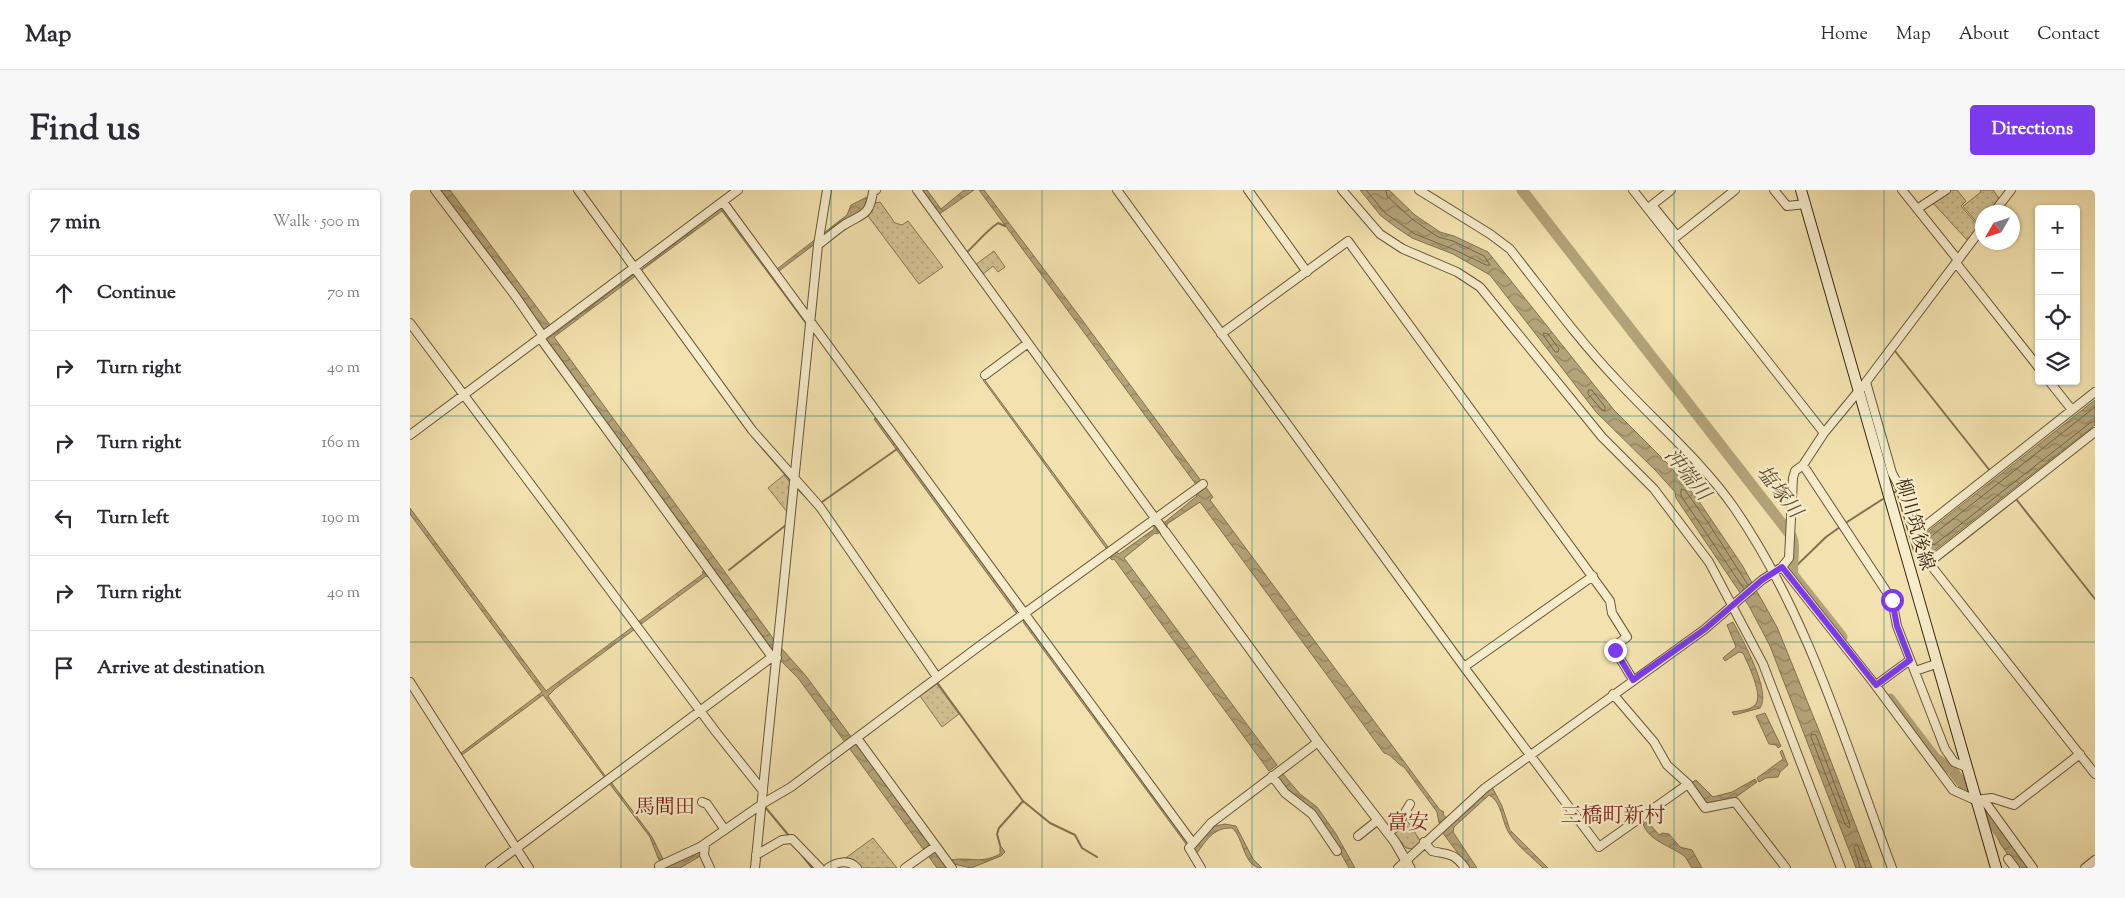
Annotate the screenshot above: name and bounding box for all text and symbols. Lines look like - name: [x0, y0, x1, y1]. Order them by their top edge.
- text: Map: [25, 18, 71, 52]
- text: Home: [1821, 22, 1868, 48]
- text: Map: [1896, 22, 1931, 48]
- text: About: [1959, 22, 2009, 48]
- text: Contact: [2037, 22, 2100, 48]
- text: Find us: [30, 105, 140, 156]
- button: Directions: [1970, 105, 2095, 155]
- north arrow: [1975, 205, 2020, 250]
- map controls: [2035, 205, 2080, 385]
- button: +: [2035, 205, 2080, 250]
- text: 7 min: [50, 208, 101, 238]
- text: Walk · 500 m: [273, 211, 360, 234]
- button: −: [2035, 250, 2080, 295]
- icon: ahead: [50, 279, 78, 307]
- text: Continue: [97, 280, 176, 307]
- text: 70 m: [327, 282, 360, 305]
- button: locate: [2035, 295, 2080, 340]
- button: layers: [2035, 340, 2080, 385]
- icon: right: [50, 354, 78, 382]
- text: Turn right: [97, 355, 181, 382]
- text: 40 m: [327, 357, 360, 380]
- icon: right: [50, 429, 78, 457]
- text: Turn right: [97, 430, 181, 457]
- text: 160 m: [322, 432, 360, 455]
- water label: 沖端川: [1656, 443, 1717, 510]
- water label: 塩塚川: [1748, 460, 1809, 527]
- street label: 柳川筑後線: [1888, 475, 1940, 574]
- icon: left: [50, 504, 78, 532]
- text: Turn left: [97, 505, 169, 532]
- text: 190 m: [322, 507, 360, 530]
- icon: right: [50, 579, 78, 607]
- text: Turn right: [97, 580, 181, 607]
- text: 40 m: [327, 582, 360, 605]
- route start: [1881, 589, 1904, 612]
- route end: [1604, 639, 1627, 662]
- icon: arrive: [50, 654, 78, 682]
- text: Arrive at destination: [97, 655, 265, 682]
- district label: 馬間田: [635, 794, 695, 823]
- district label: 三橋町新村: [1561, 802, 1666, 832]
- district label: 富安: [1387, 809, 1429, 839]

